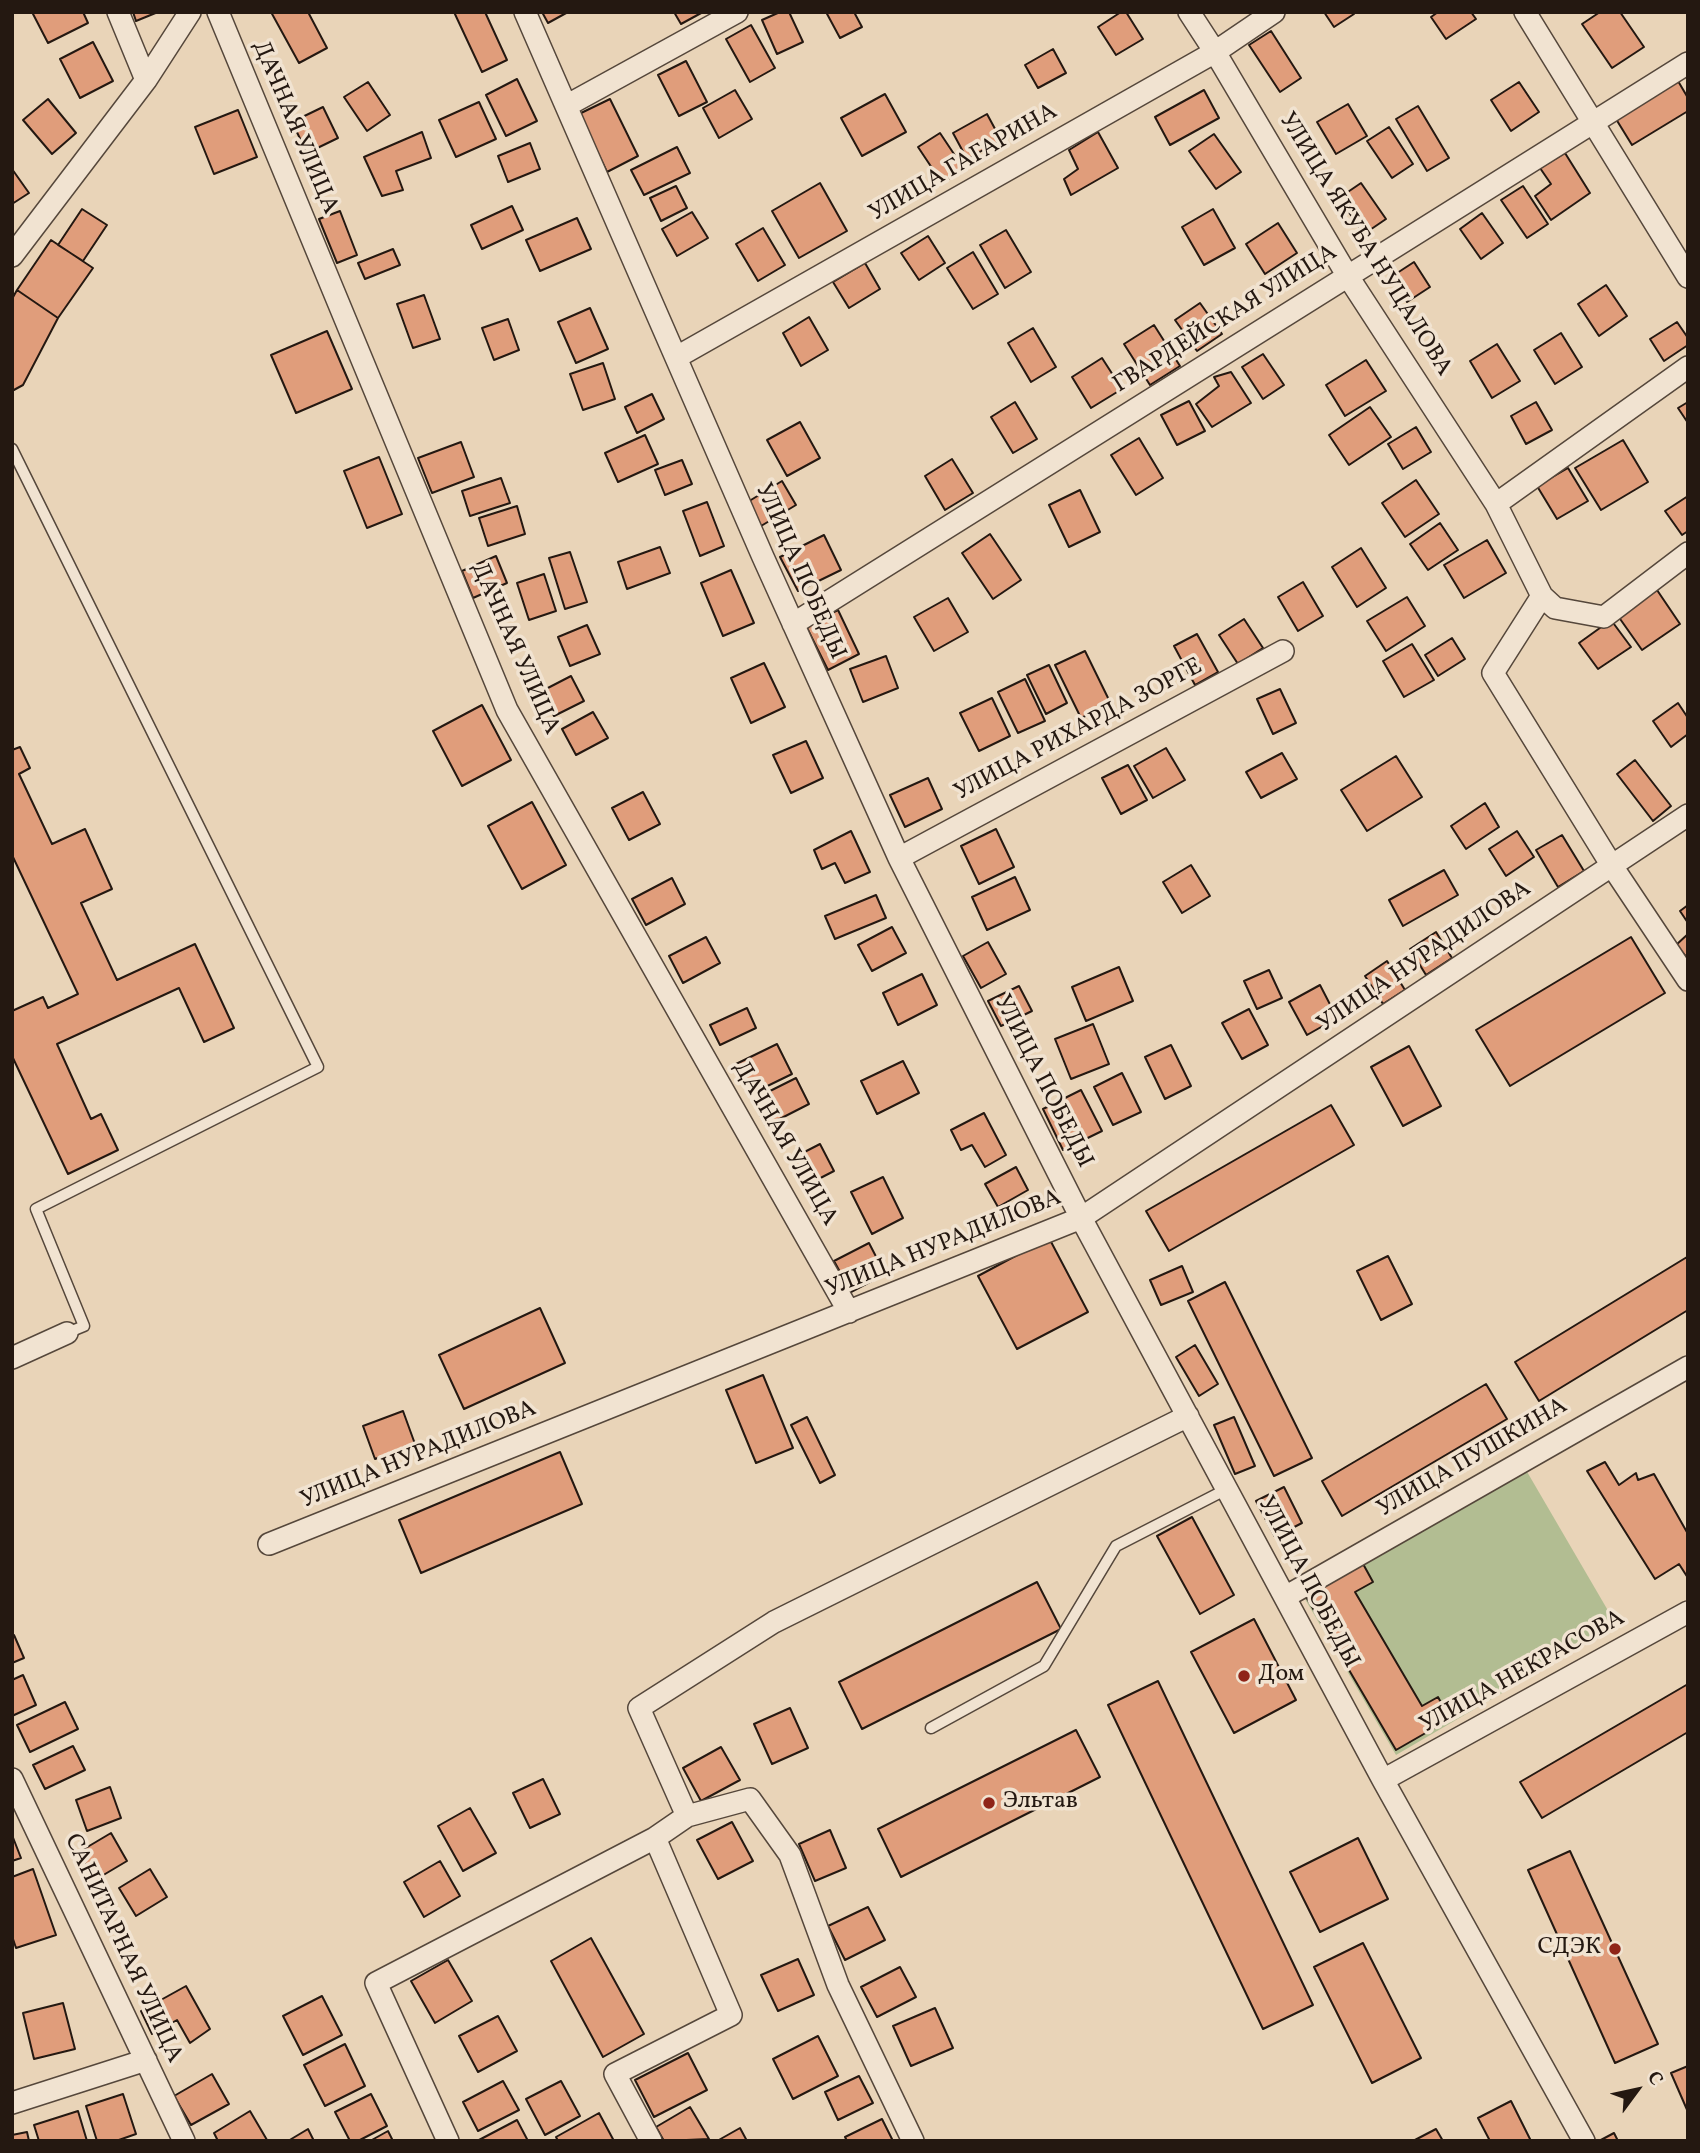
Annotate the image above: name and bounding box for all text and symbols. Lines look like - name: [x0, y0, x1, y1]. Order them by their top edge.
- street label: ДАЧНАЯ УЛИЦА: [245, 37, 343, 219]
- street label: УЛИЦА ГАГАРИНА: [865, 98, 1063, 230]
- street label: УЛИЦА ЯКУБА НУЦАЛОВА: [1271, 108, 1457, 382]
- street label: ГВАРДЕЙСКАЯ УЛИЦА: [1109, 239, 1343, 401]
- street label: УЛИЦА ПОБЕДЫ: [747, 479, 851, 665]
- street label: ДАЧНАЯ УЛИЦА: [463, 558, 565, 740]
- street label: УЛИЦА РИХАРДА ЗОРГЕ: [950, 653, 1208, 809]
- street label: УЛИЦА НУРАДИЛОВА: [1313, 876, 1537, 1040]
- street label: УЛИЦА ПОБЕДЫ: [986, 991, 1098, 1173]
- street label: ДАЧНАЯ УЛИЦА: [725, 1056, 843, 1232]
- street label: УЛИЦА НУРАДИЛОВА: [822, 1185, 1066, 1305]
- street label: УЛИЦА ПУШКИНА: [1373, 1393, 1573, 1525]
- street label: УЛИЦА НУРАДИЛОВА: [297, 1396, 541, 1516]
- street label: УЛИЦА ПОБЕДЫ: [1250, 1492, 1364, 1674]
- street label: УЛИЦА НЕКРАСОВА: [1416, 1605, 1630, 1741]
- place label: Дом: [1258, 1662, 1304, 1690]
- marker: Дом: [1236, 1668, 1252, 1684]
- place label: Эльтав: [1003, 1789, 1078, 1817]
- marker: Эльтав: [981, 1795, 997, 1811]
- street label: САНИТАРНАЯ УЛИЦА: [56, 1830, 188, 2068]
- place label: СДЭК: [1537, 1935, 1601, 1963]
- marker: СДЭК: [1607, 1941, 1623, 1957]
- north arrow: [1602, 2055, 1672, 2125]
- text: С: [1640, 2066, 1669, 2091]

